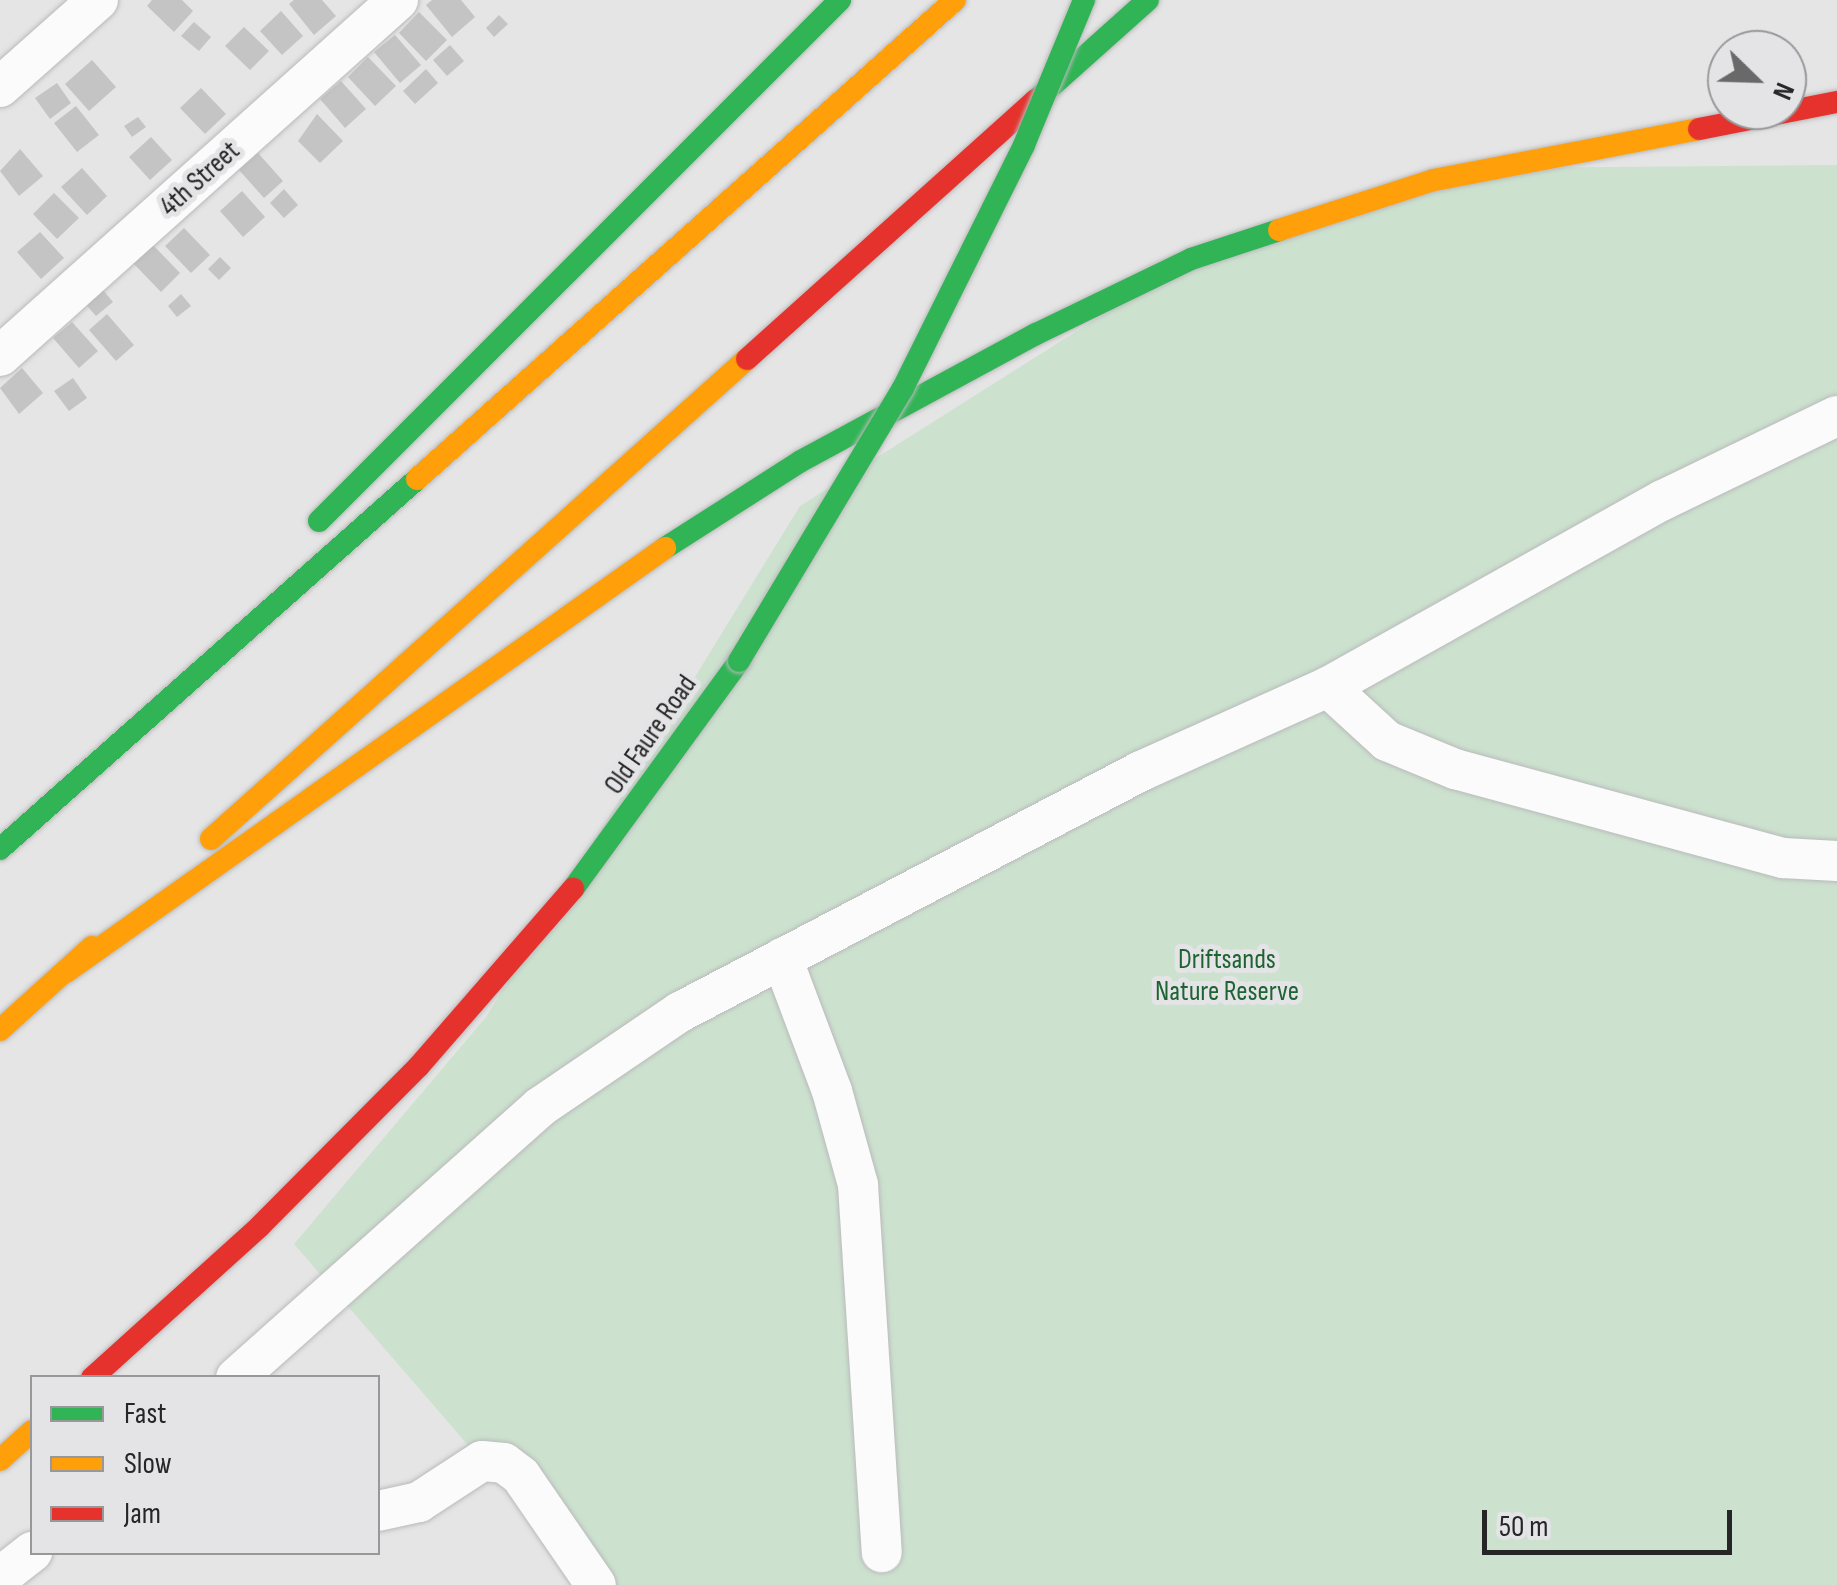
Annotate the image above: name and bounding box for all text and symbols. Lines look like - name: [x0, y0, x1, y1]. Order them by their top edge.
- north arrow: [1707, 30, 1807, 130]
- text: N: [1765, 78, 1801, 104]
- street label: 4th Street: [153, 134, 247, 224]
- street label: Old Faure Road: [598, 669, 704, 801]
- park label: Driftsands Nature Reserve: [1155, 943, 1299, 1009]
- legend: [30, 1375, 380, 1555]
- text: Fast: [124, 1396, 166, 1432]
- text: Slow: [124, 1446, 172, 1482]
- scale bar: [1487, 1490, 1737, 1552]
- text: Jam: [124, 1496, 161, 1532]
- text: 50 m: [1499, 1509, 1548, 1545]

